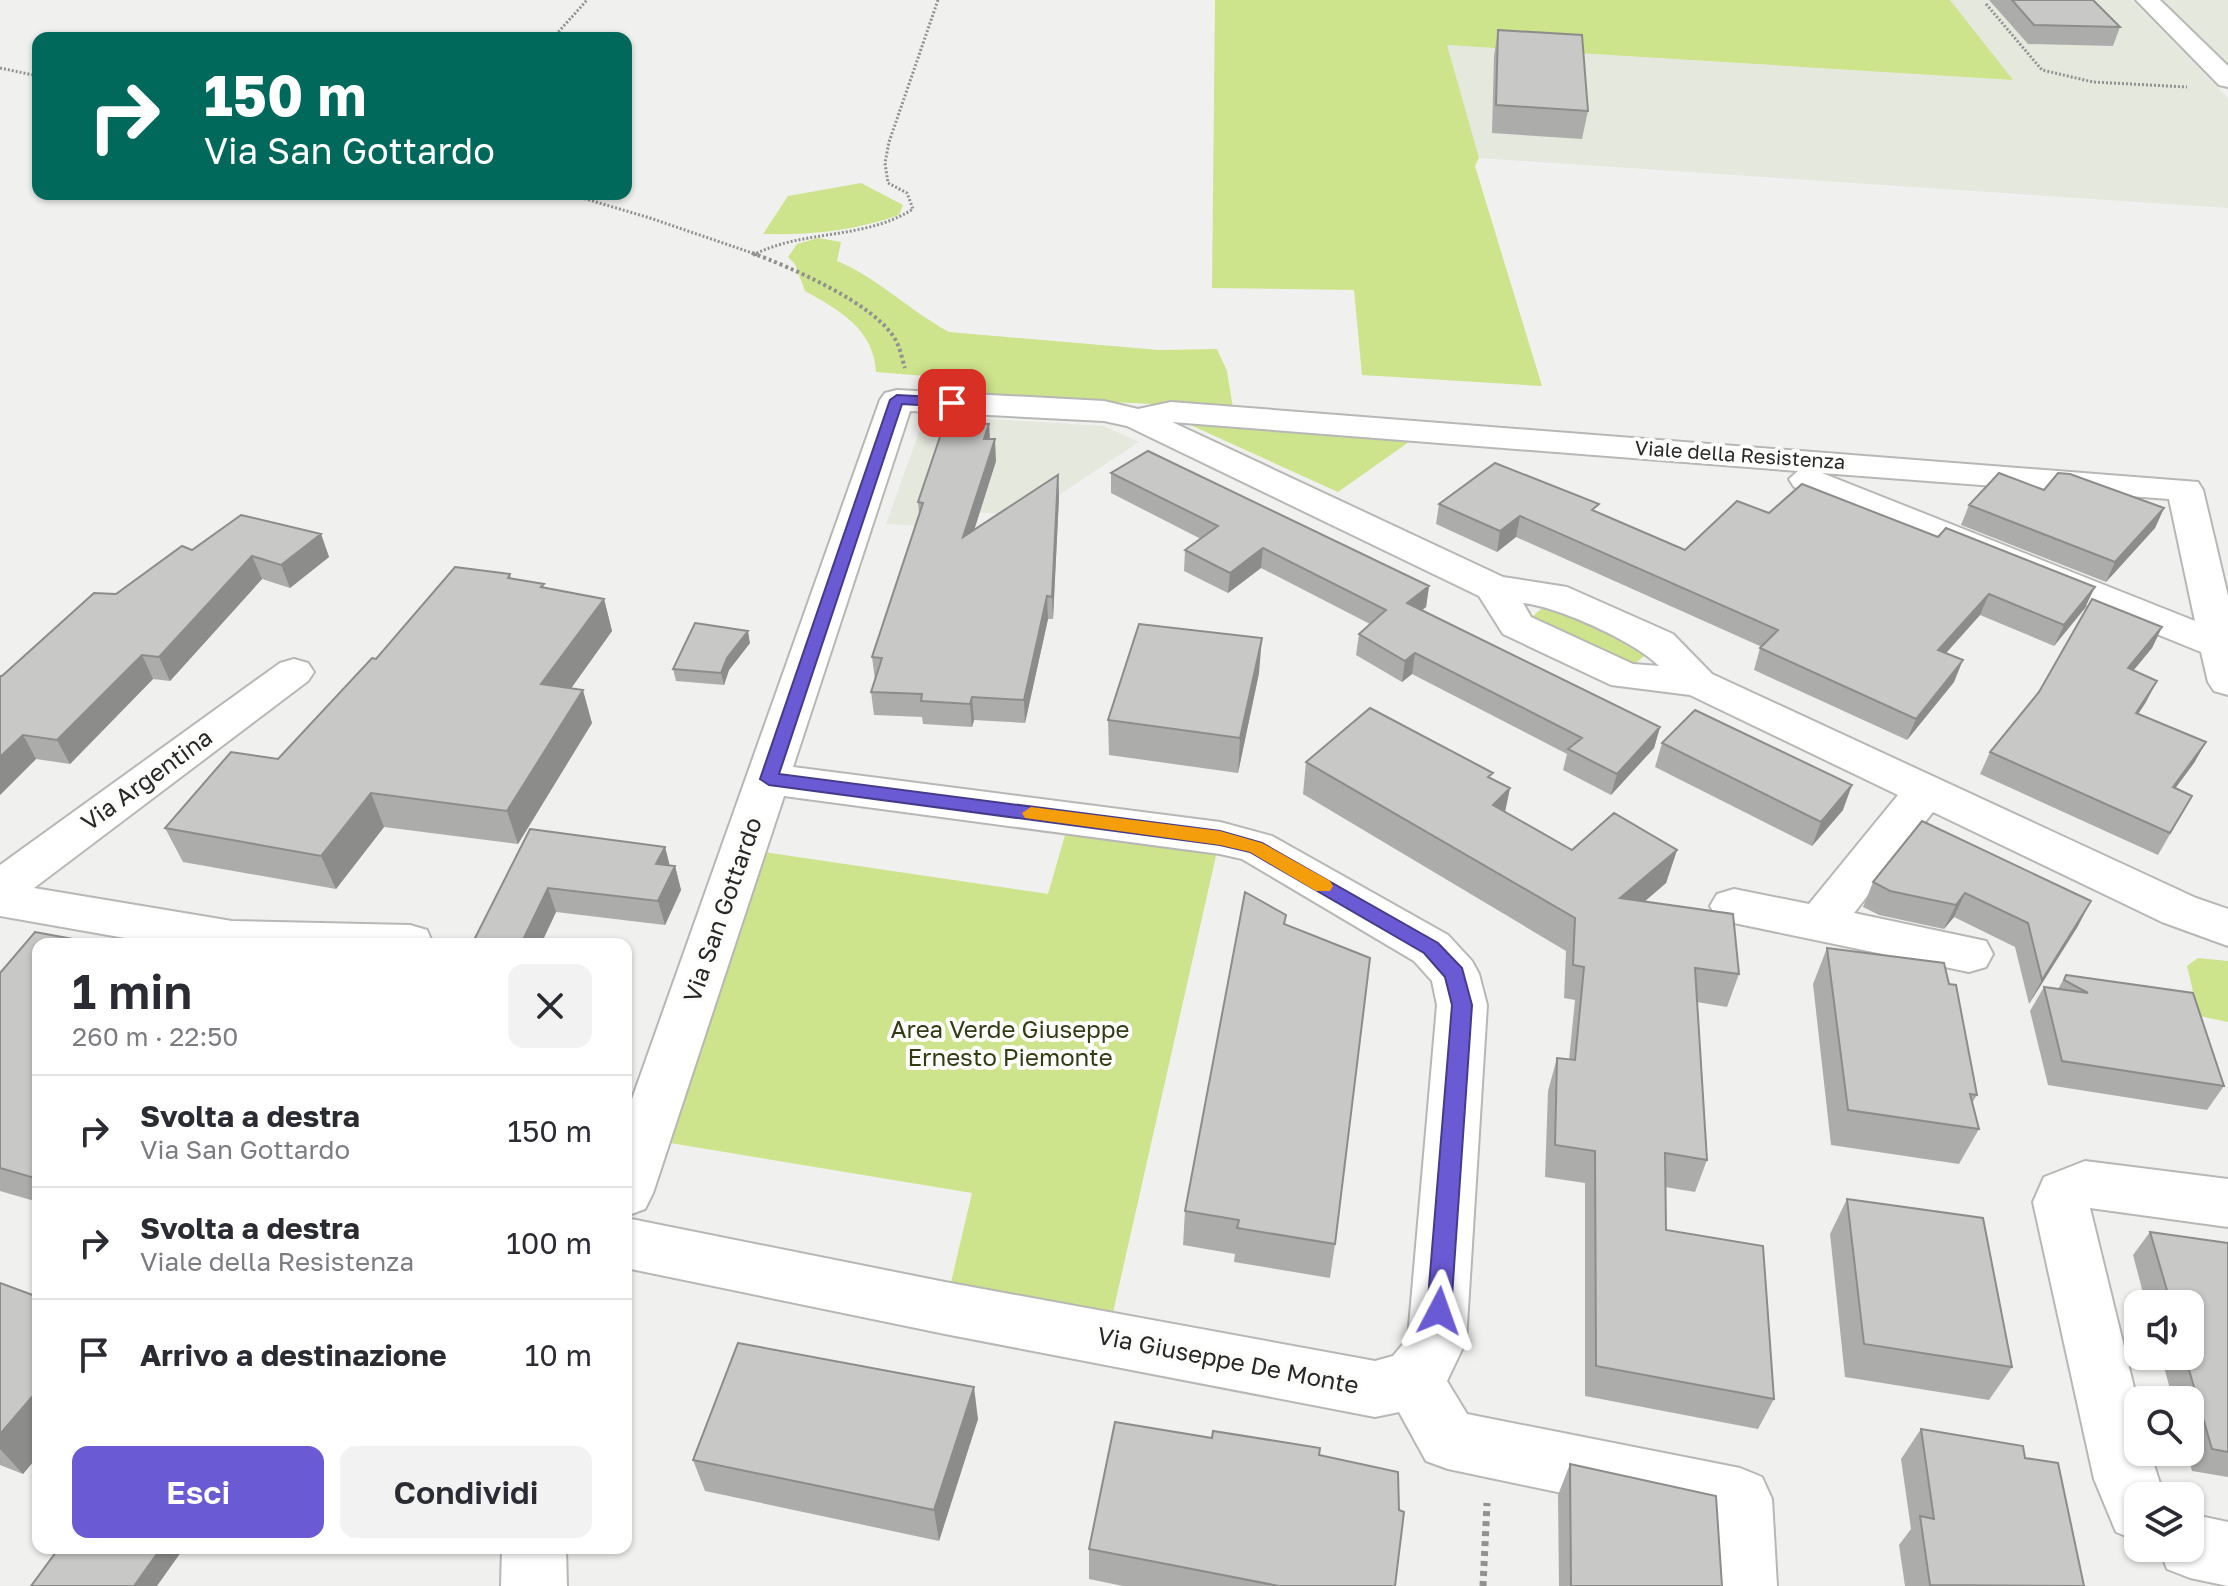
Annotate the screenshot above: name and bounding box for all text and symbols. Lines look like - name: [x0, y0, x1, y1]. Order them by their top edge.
- text: 150 m: [204, 61, 366, 128]
- icon: right: [72, 64, 176, 168]
- text: Via San Gottardo: [204, 129, 495, 172]
- pin: [918, 369, 986, 437]
- icon: arrive: [930, 381, 974, 425]
- street label: Viale della Resistenza: [1634, 435, 1846, 473]
- street label: Via Argentina: [75, 722, 217, 836]
- street label: Via San Gottardo: [676, 813, 767, 1006]
- text: 1 min: [72, 962, 192, 1020]
- button: close: [508, 964, 592, 1048]
- park label: Area Verde Giuseppe Ernesto Piemonte: [891, 1014, 1130, 1071]
- text: 260 m · 22:50: [72, 1021, 238, 1052]
- text: Svolta a destra: [140, 1098, 360, 1134]
- icon: right: [72, 1109, 116, 1153]
- text: 150 m: [507, 1113, 592, 1149]
- text: Via San Gottardo: [140, 1134, 350, 1165]
- text: Svolta a destra: [140, 1210, 360, 1246]
- icon: right: [72, 1221, 116, 1265]
- text: 100 m: [506, 1225, 592, 1261]
- text: Viale della Resistenza: [140, 1246, 414, 1277]
- position arrow: [1397, 1269, 1481, 1353]
- map controls: [2124, 1290, 2204, 1562]
- button: sound: [2124, 1290, 2204, 1370]
- street label: Via Giuseppe De Monte: [1095, 1320, 1362, 1399]
- icon: arrive: [72, 1333, 116, 1377]
- text: Arrivo a destinazione: [140, 1337, 447, 1373]
- text: 10 m: [525, 1337, 592, 1373]
- button: search: [2124, 1386, 2204, 1466]
- button: Esci: [72, 1446, 324, 1538]
- button: Condividi: [340, 1446, 592, 1538]
- button: layers: [2124, 1482, 2204, 1562]

